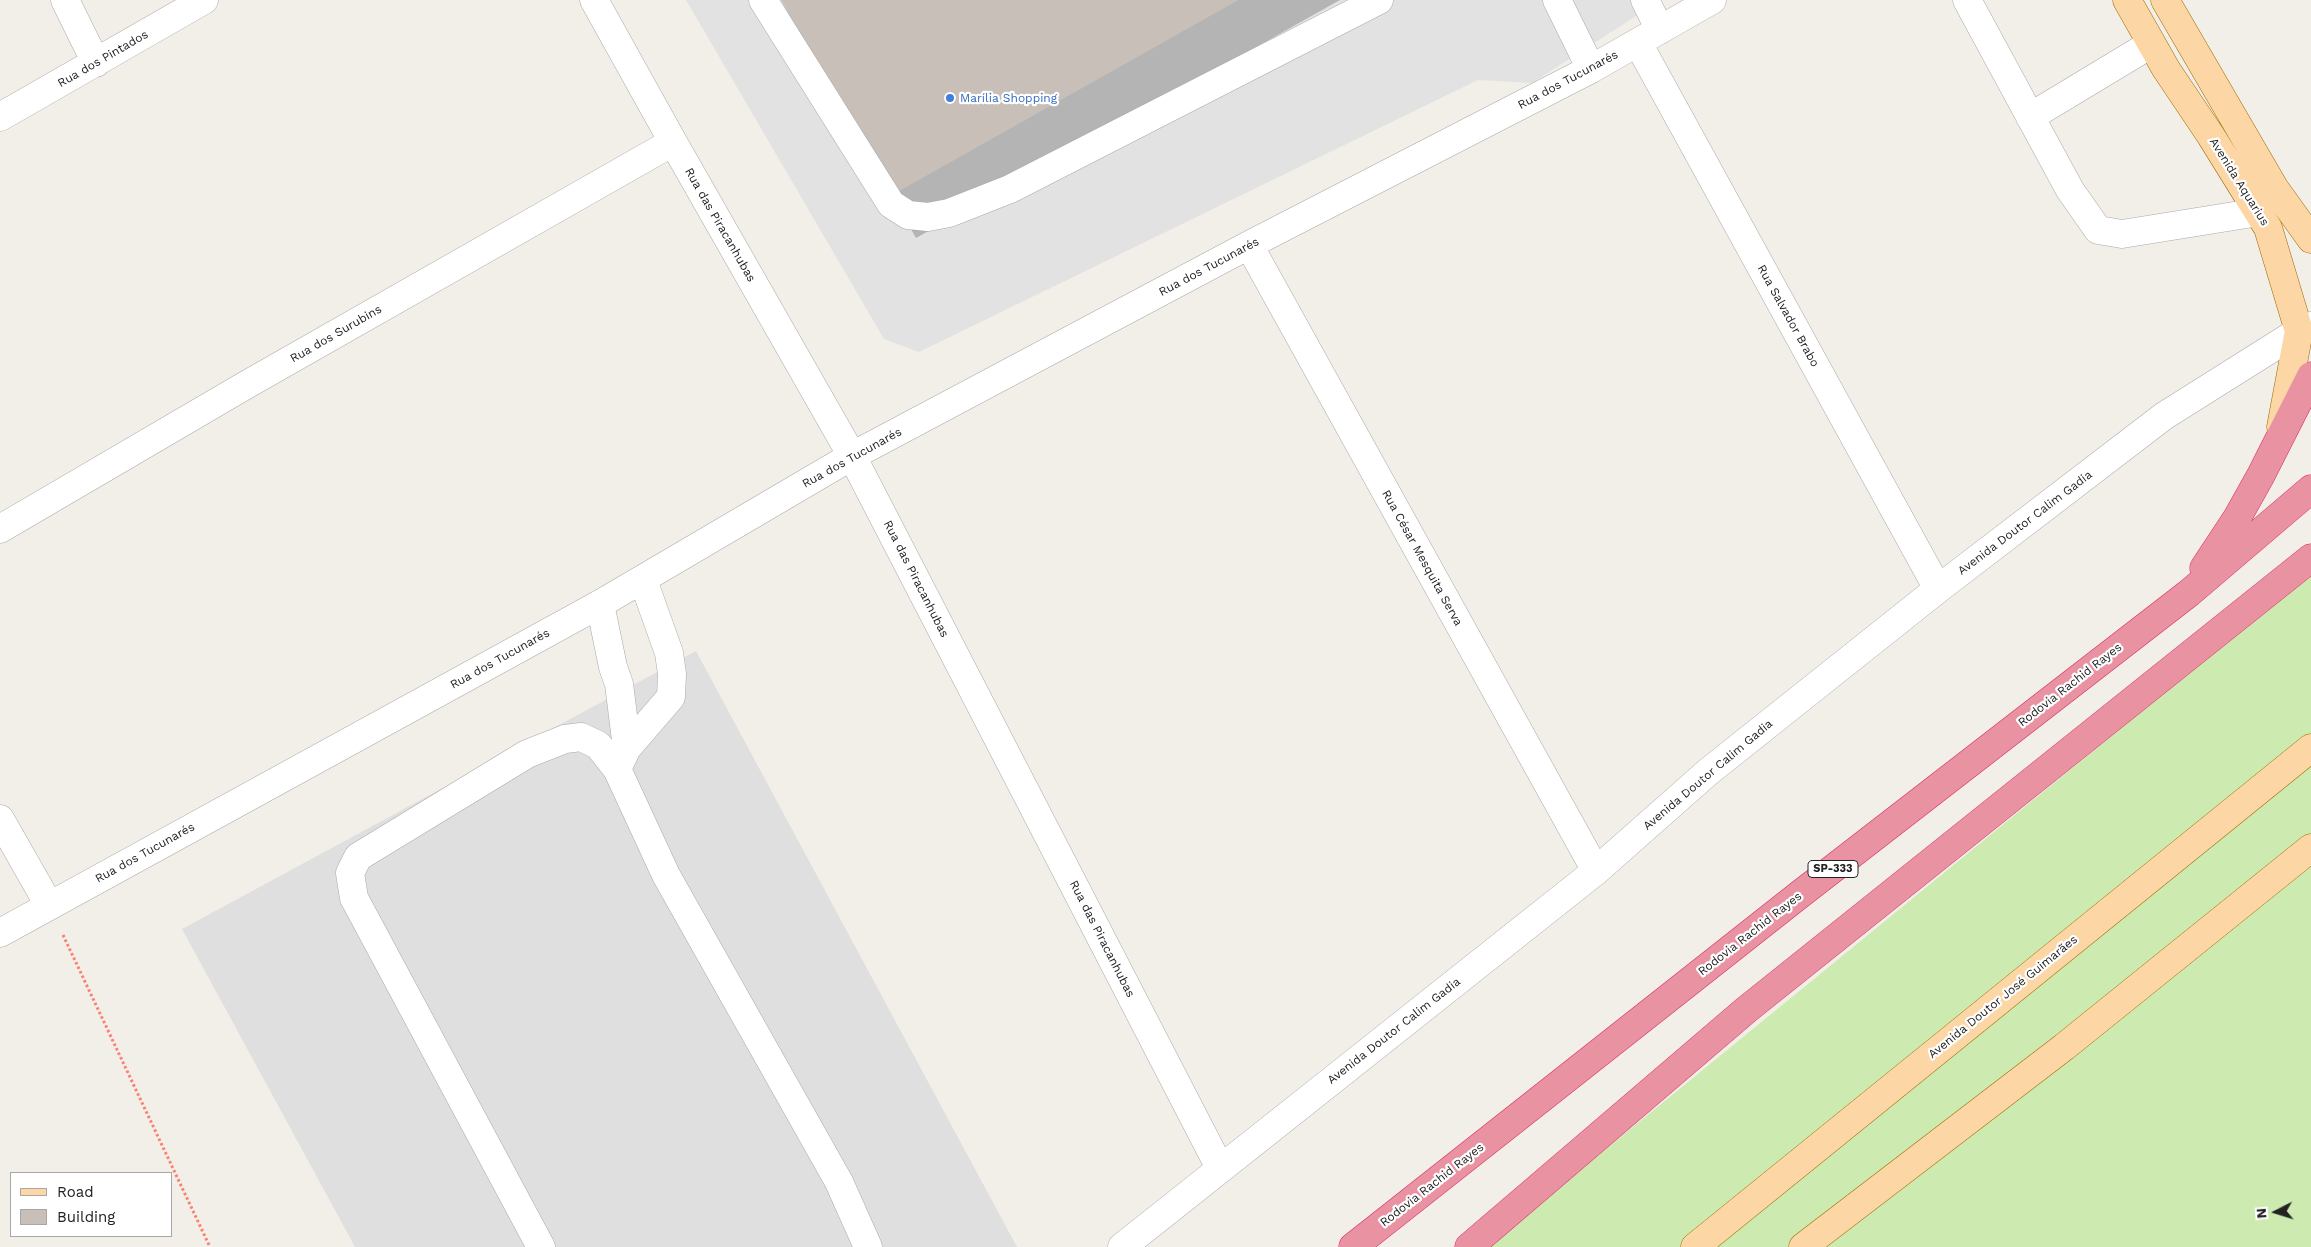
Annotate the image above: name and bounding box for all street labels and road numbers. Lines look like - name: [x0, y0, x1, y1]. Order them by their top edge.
- street label: Rua dos Pintados: [55, 27, 151, 91]
- street label: Rua dos Tucunarés: [1515, 47, 1621, 113]
- street label: Avenida Aquarius: [2206, 135, 2272, 229]
- street label: Rua das Piracanhubas: [681, 165, 759, 285]
- street label: Rua dos Tucunarés: [1156, 234, 1262, 300]
- street label: Rua Salvador Brabo: [1754, 262, 1822, 370]
- street label: Rua dos Surubins: [288, 302, 384, 366]
- street label: Rua dos Tucunarés: [800, 425, 904, 491]
- street label: Avenida Doutor Calim Gadia: [1955, 468, 2095, 578]
- street label: Rua César Mesquita Serva: [1379, 488, 1465, 628]
- street label: Rua das Piracanhubas: [880, 518, 952, 640]
- street label: Rua dos Tucunarés: [448, 626, 552, 692]
- street label: Rodovia Rachid Rayes: [2015, 640, 2125, 730]
- street label: Avenida Doutor Calim Gadia: [1640, 717, 1776, 833]
- street label: Rua dos Tucunarés: [93, 820, 197, 886]
- road number: SP-333: [1808, 861, 1858, 878]
- street label: Rua das Piracanhubas: [1066, 878, 1138, 1000]
- street label: Rodovia Rachid Rayes: [1695, 889, 1805, 979]
- street label: Avenida Doutor José Guimarães: [1926, 932, 2080, 1062]
- street label: Avenida Doutor Calim Gadia: [1325, 975, 1463, 1087]
- street label: Rodovia Rachid Rayes: [1377, 1140, 1487, 1230]

